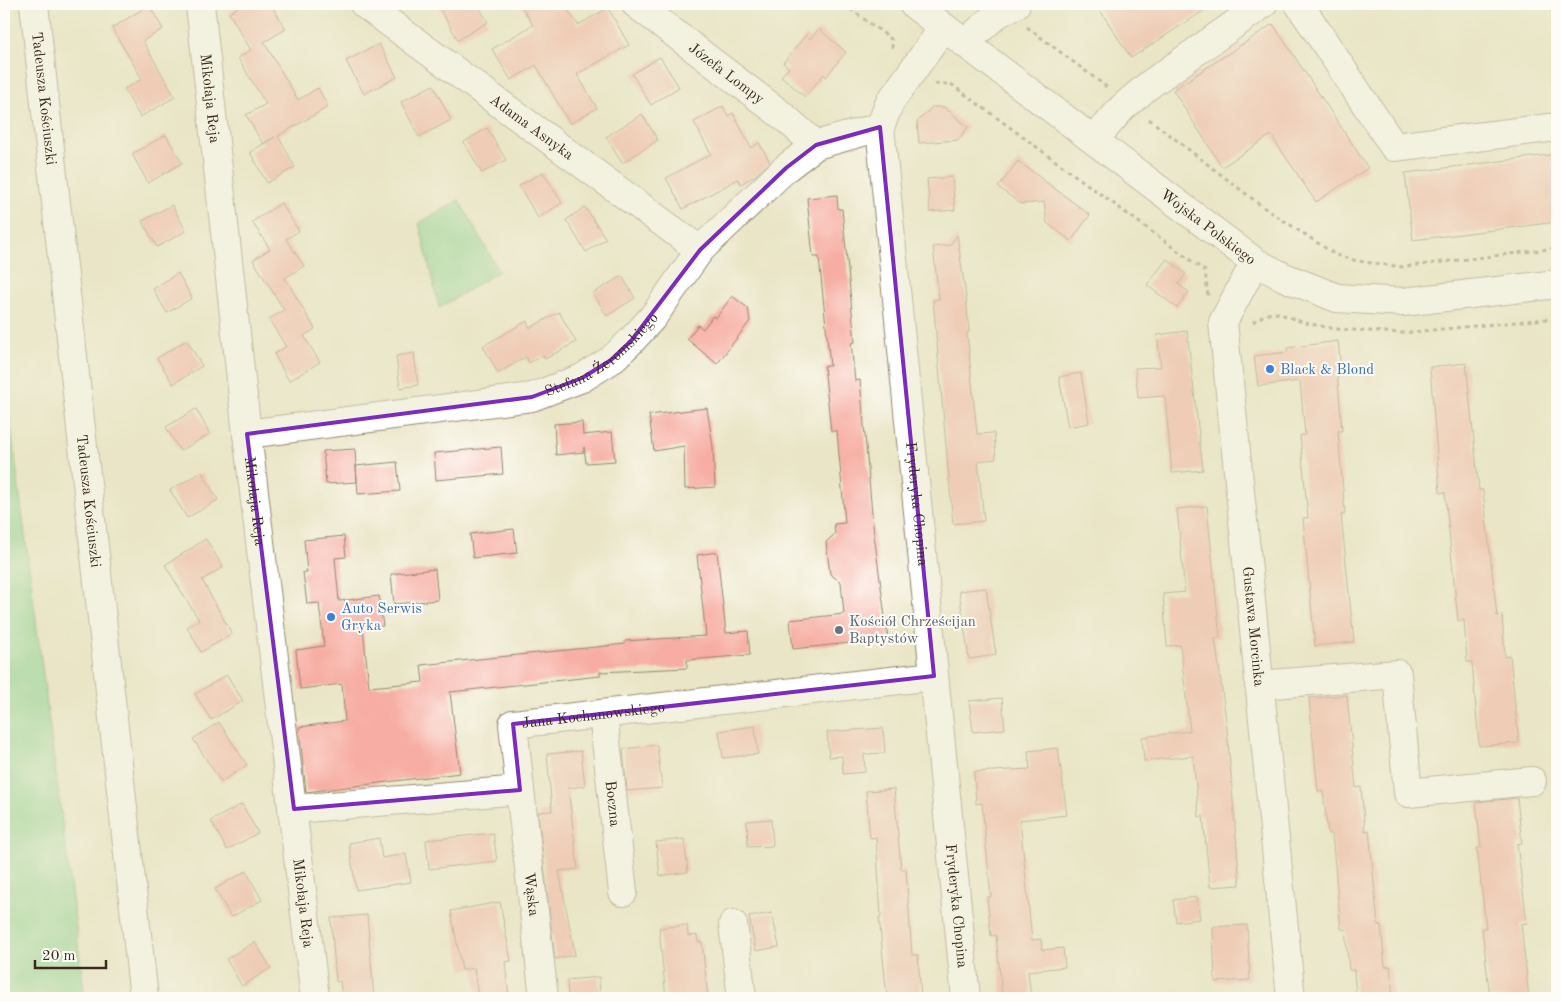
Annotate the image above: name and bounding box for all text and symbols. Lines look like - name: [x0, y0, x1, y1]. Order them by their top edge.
- street label: Tadeusza Kościuszki: [28, 31, 58, 166]
- street label: Józefa Lompy: [685, 41, 766, 108]
- street label: Mikołaja Reja: [196, 53, 221, 145]
- street label: Adama Asnyka: [486, 93, 576, 164]
- street label: Wojska Polskiego: [1157, 188, 1258, 269]
- street label: Stefana Żeromskiego: [543, 311, 662, 400]
- marker: Black & Blond: [1264, 363, 1276, 375]
- place label: Black & Blond: [1280, 363, 1374, 378]
- street label: Tadeusza Kościuszki: [73, 434, 102, 568]
- street label: Fryderyka Chopina: [902, 441, 929, 567]
- street label: Mikołaja Reja: [241, 456, 266, 547]
- street label: Gustawa Morcinka: [1239, 566, 1266, 688]
- place label: Auto Serwis Gryka: [341, 602, 422, 634]
- marker: Auto Serwis Gryka: [325, 611, 337, 623]
- place label: Kościół Chrześcijan Baptystów: [849, 615, 976, 647]
- marker: Kościół Chrześcijan Baptystów: [833, 624, 845, 636]
- street label: Jana Kochanowskiego: [521, 701, 666, 732]
- street label: Boczna: [602, 780, 622, 828]
- street label: Fryderyka Chopina: [942, 843, 969, 969]
- street label: Mikołaja Reja: [289, 858, 315, 949]
- street label: Wąska: [521, 872, 541, 918]
- scale bar: [35, 937, 106, 969]
- text: 20 m: [42, 949, 76, 964]

